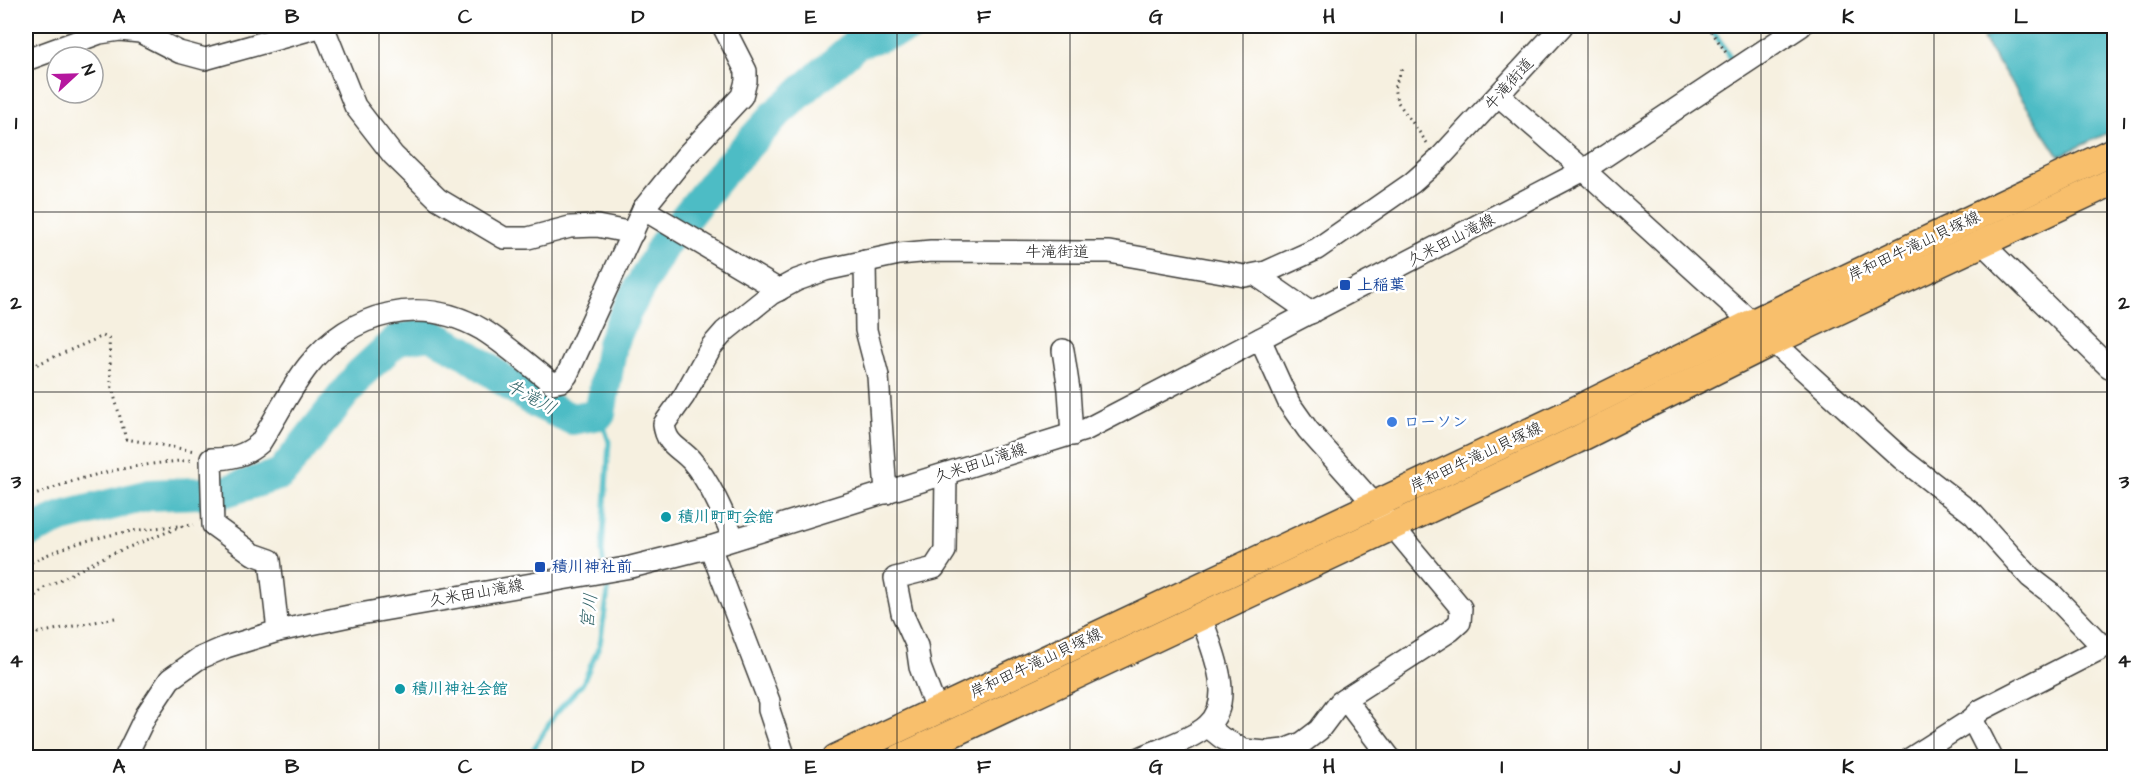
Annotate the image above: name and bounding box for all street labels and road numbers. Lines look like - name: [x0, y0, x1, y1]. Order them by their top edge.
- street label: 牛滝街道: [1479, 53, 1539, 115]
- street label: 岸和田牛滝山貝塚線: [1844, 206, 1984, 286]
- street label: 久米田山滝線: [1403, 208, 1499, 272]
- street label: 牛滝街道: [1025, 241, 1089, 263]
- street label: 岸和田牛滝山貝塚線: [1406, 417, 1546, 497]
- street label: 久米田山滝線: [931, 438, 1029, 488]
- street label: 久米田山滝線: [427, 574, 525, 612]
- street label: 岸和田牛滝山貝塚線: [966, 623, 1106, 703]

